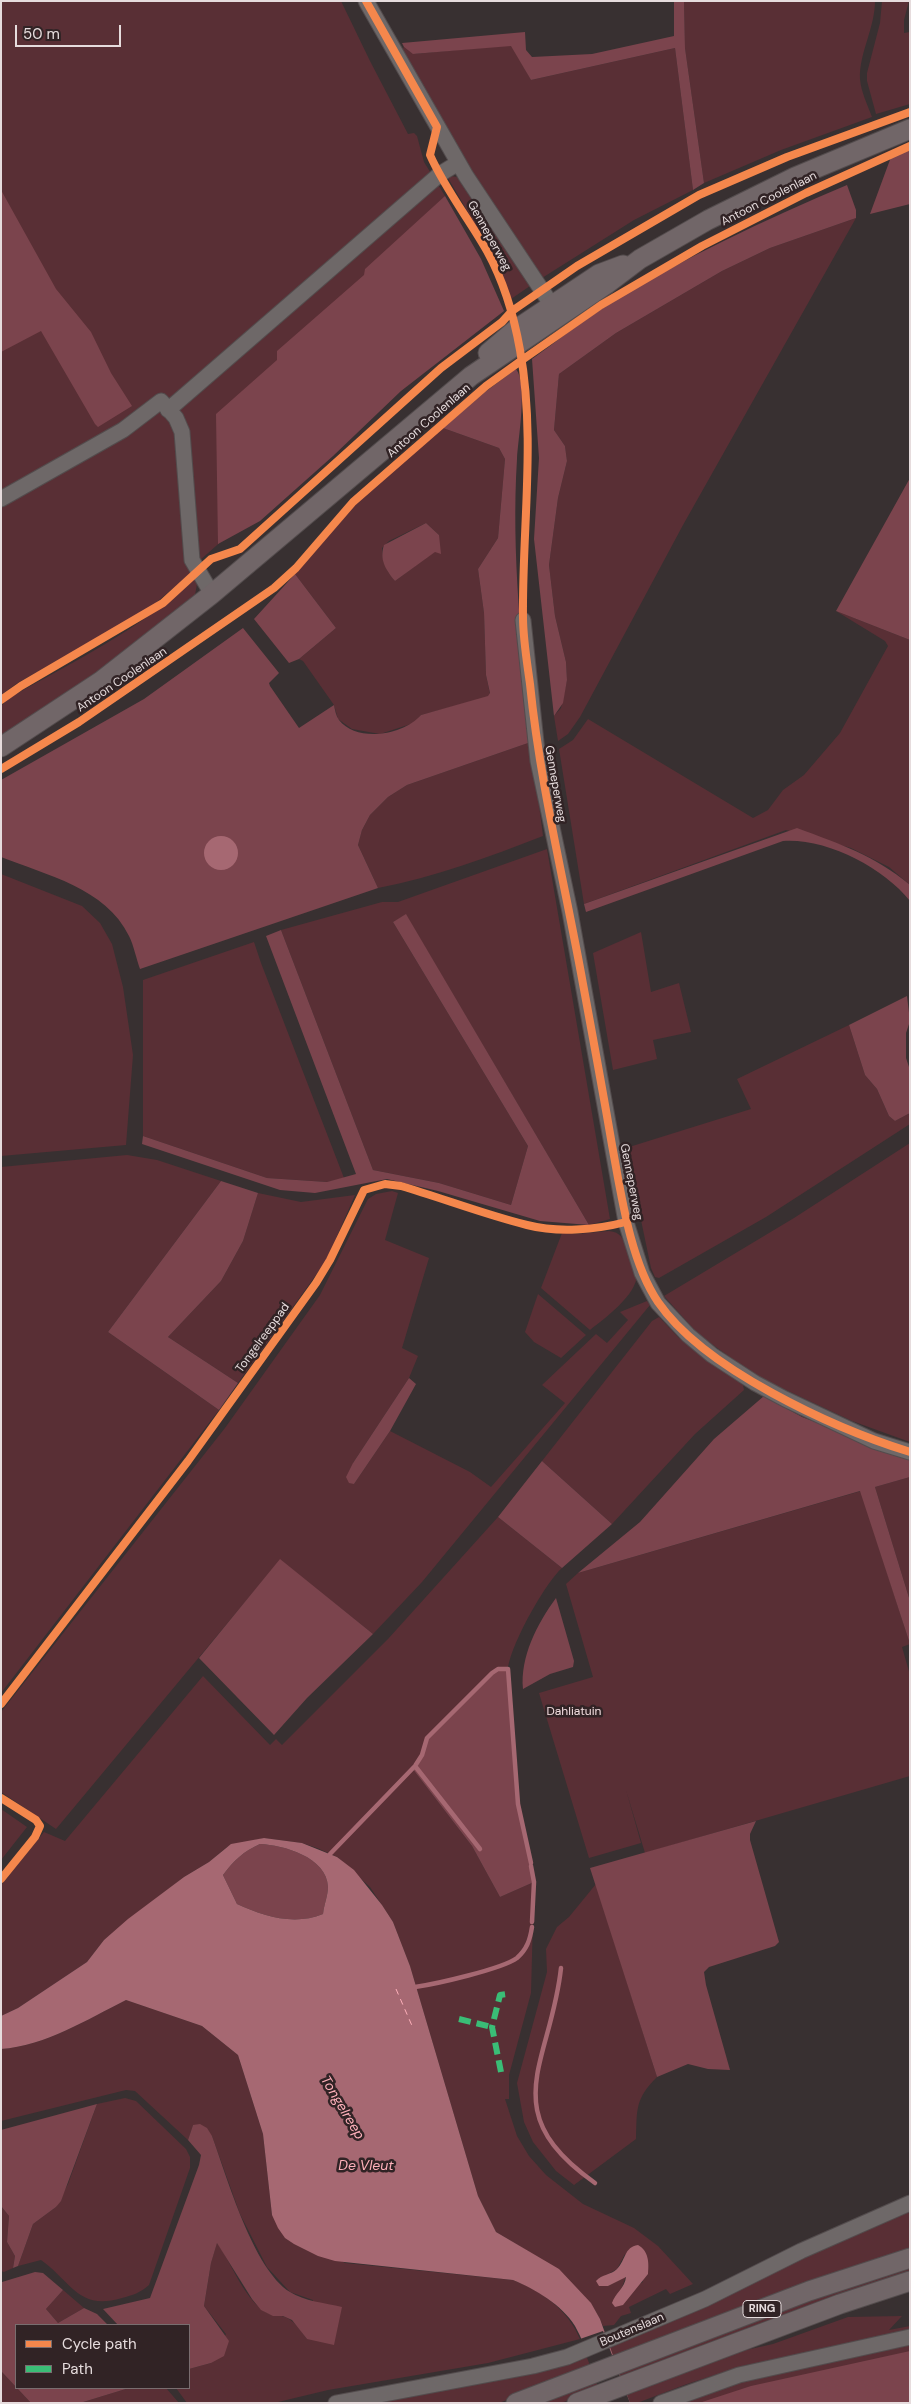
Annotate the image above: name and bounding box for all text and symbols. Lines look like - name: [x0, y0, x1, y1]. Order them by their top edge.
- scale bar: [18, 15, 124, 47]
- text: 50 m: [23, 24, 60, 44]
- street label: Antoon Coolenlaan: [719, 169, 819, 229]
- street label: Genneperweg: [464, 199, 514, 273]
- street label: Antoon Coolenlaan: [384, 381, 474, 461]
- street label: Antoon Coolenlaan: [74, 645, 170, 715]
- street label: Genneperweg: [541, 745, 569, 823]
- street label: Genneperweg: [617, 1143, 645, 1221]
- street label: Tongelreeppad: [233, 1300, 293, 1376]
- park label: Dahliatuin: [547, 1705, 601, 1719]
- water label: Tongelreep: [316, 2073, 368, 2143]
- water label: De Vleut: [338, 2158, 394, 2174]
- road number: RING: [743, 2300, 781, 2318]
- street label: Boutenslaan: [598, 2310, 666, 2350]
- legend: [15, 2324, 190, 2389]
- text: Cycle path: [62, 2334, 137, 2354]
- text: Path: [62, 2359, 93, 2379]

